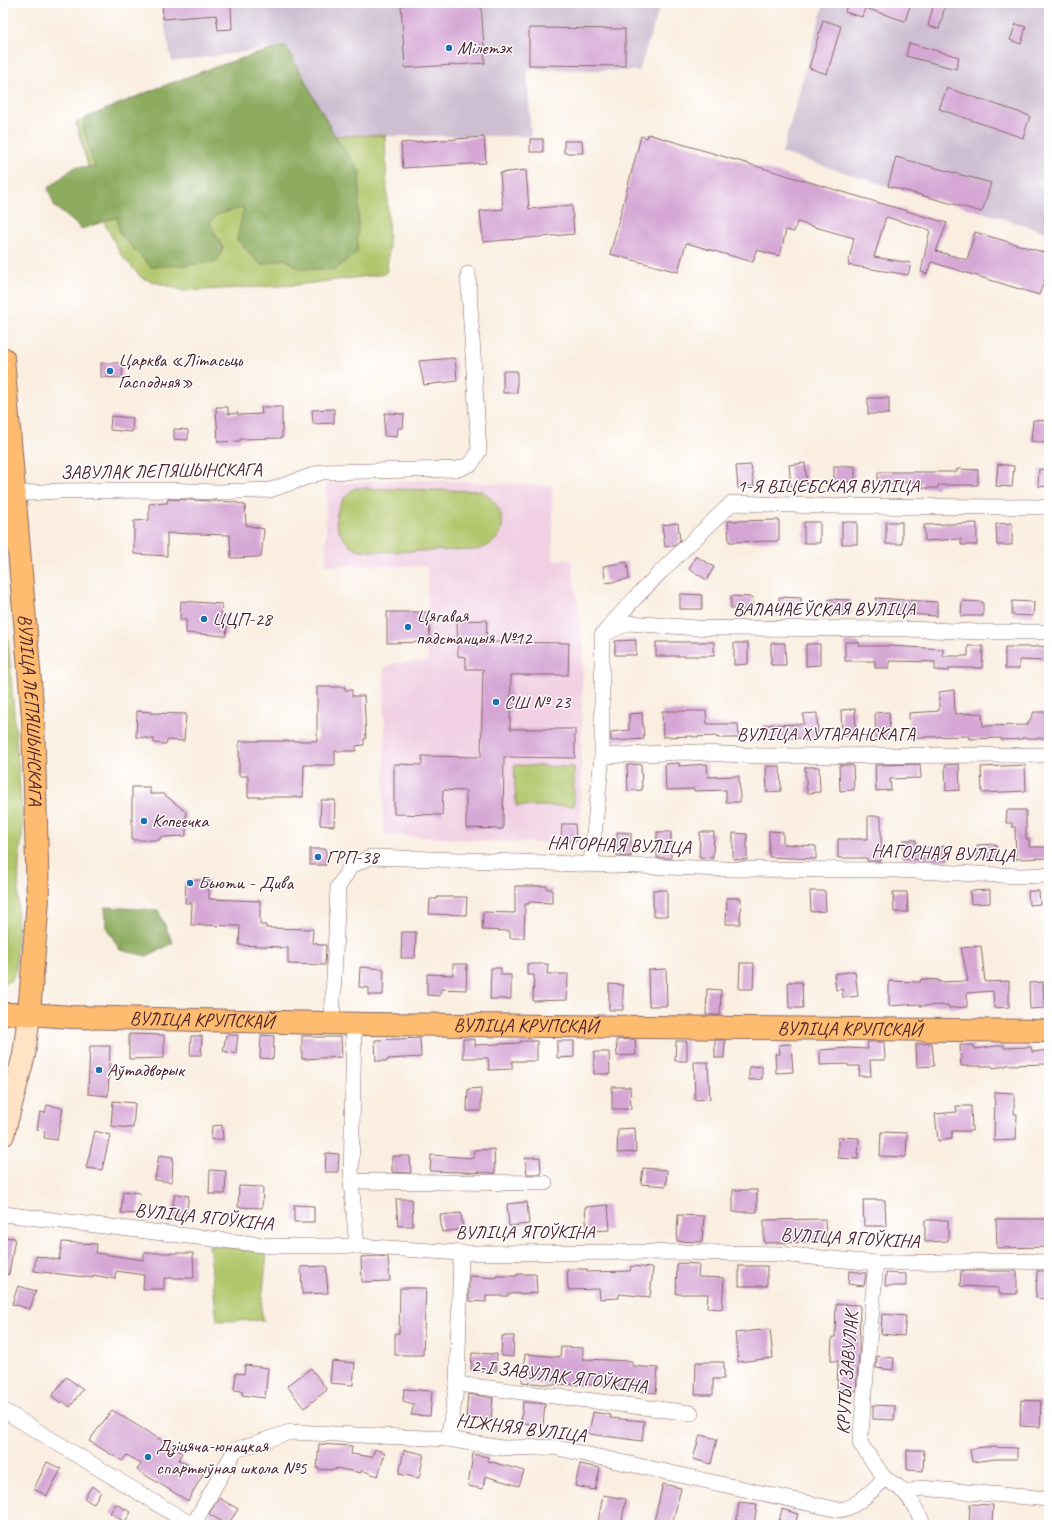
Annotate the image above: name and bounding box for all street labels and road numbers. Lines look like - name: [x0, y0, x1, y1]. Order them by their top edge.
- street label: ЗАВУЛАК ЛЕПЯШЫНСКАГА: [60, 457, 262, 485]
- street label: 1-Я ВІЦЕБСКАЯ ВУЛІЦА: [737, 474, 921, 498]
- street label: ВАЛАЧАЕЎСКАЯ ВУЛІЦА: [733, 597, 917, 621]
- street label: ВУЛІЦА ЛЕПЯШЫНСКАГА: [12, 613, 47, 806]
- street label: ВУЛІЦА ХУТАРАНСКАГА: [737, 722, 916, 746]
- street label: НАГОРНАЯ ВУЛІЦА: [547, 831, 693, 860]
- street label: НАГОРНАЯ ВУЛІЦА: [871, 839, 1017, 868]
- street label: ВУЛІЦА КРУПСКАЙ: [129, 1006, 277, 1034]
- street label: ВУЛІЦА КРУПСКАЙ: [454, 1013, 601, 1038]
- street label: ВУЛІЦА КРУПСКАЙ: [778, 1016, 925, 1042]
- street label: ВУЛІЦА ЯГОЎКІНА: [134, 1198, 276, 1236]
- street label: ВУЛІЦА ЯГОЎКІНА: [455, 1220, 596, 1244]
- street label: ВУЛІЦА ЯГОЎКІНА: [780, 1222, 922, 1254]
- street label: КРУТЫ ЗАВУЛАК: [831, 1307, 864, 1435]
- street label: 2-І ЗАВУЛАК ЯГОЎКІНА: [470, 1353, 650, 1399]
- street label: НІЖНЯЯ ВУЛІЦА: [455, 1408, 589, 1448]

